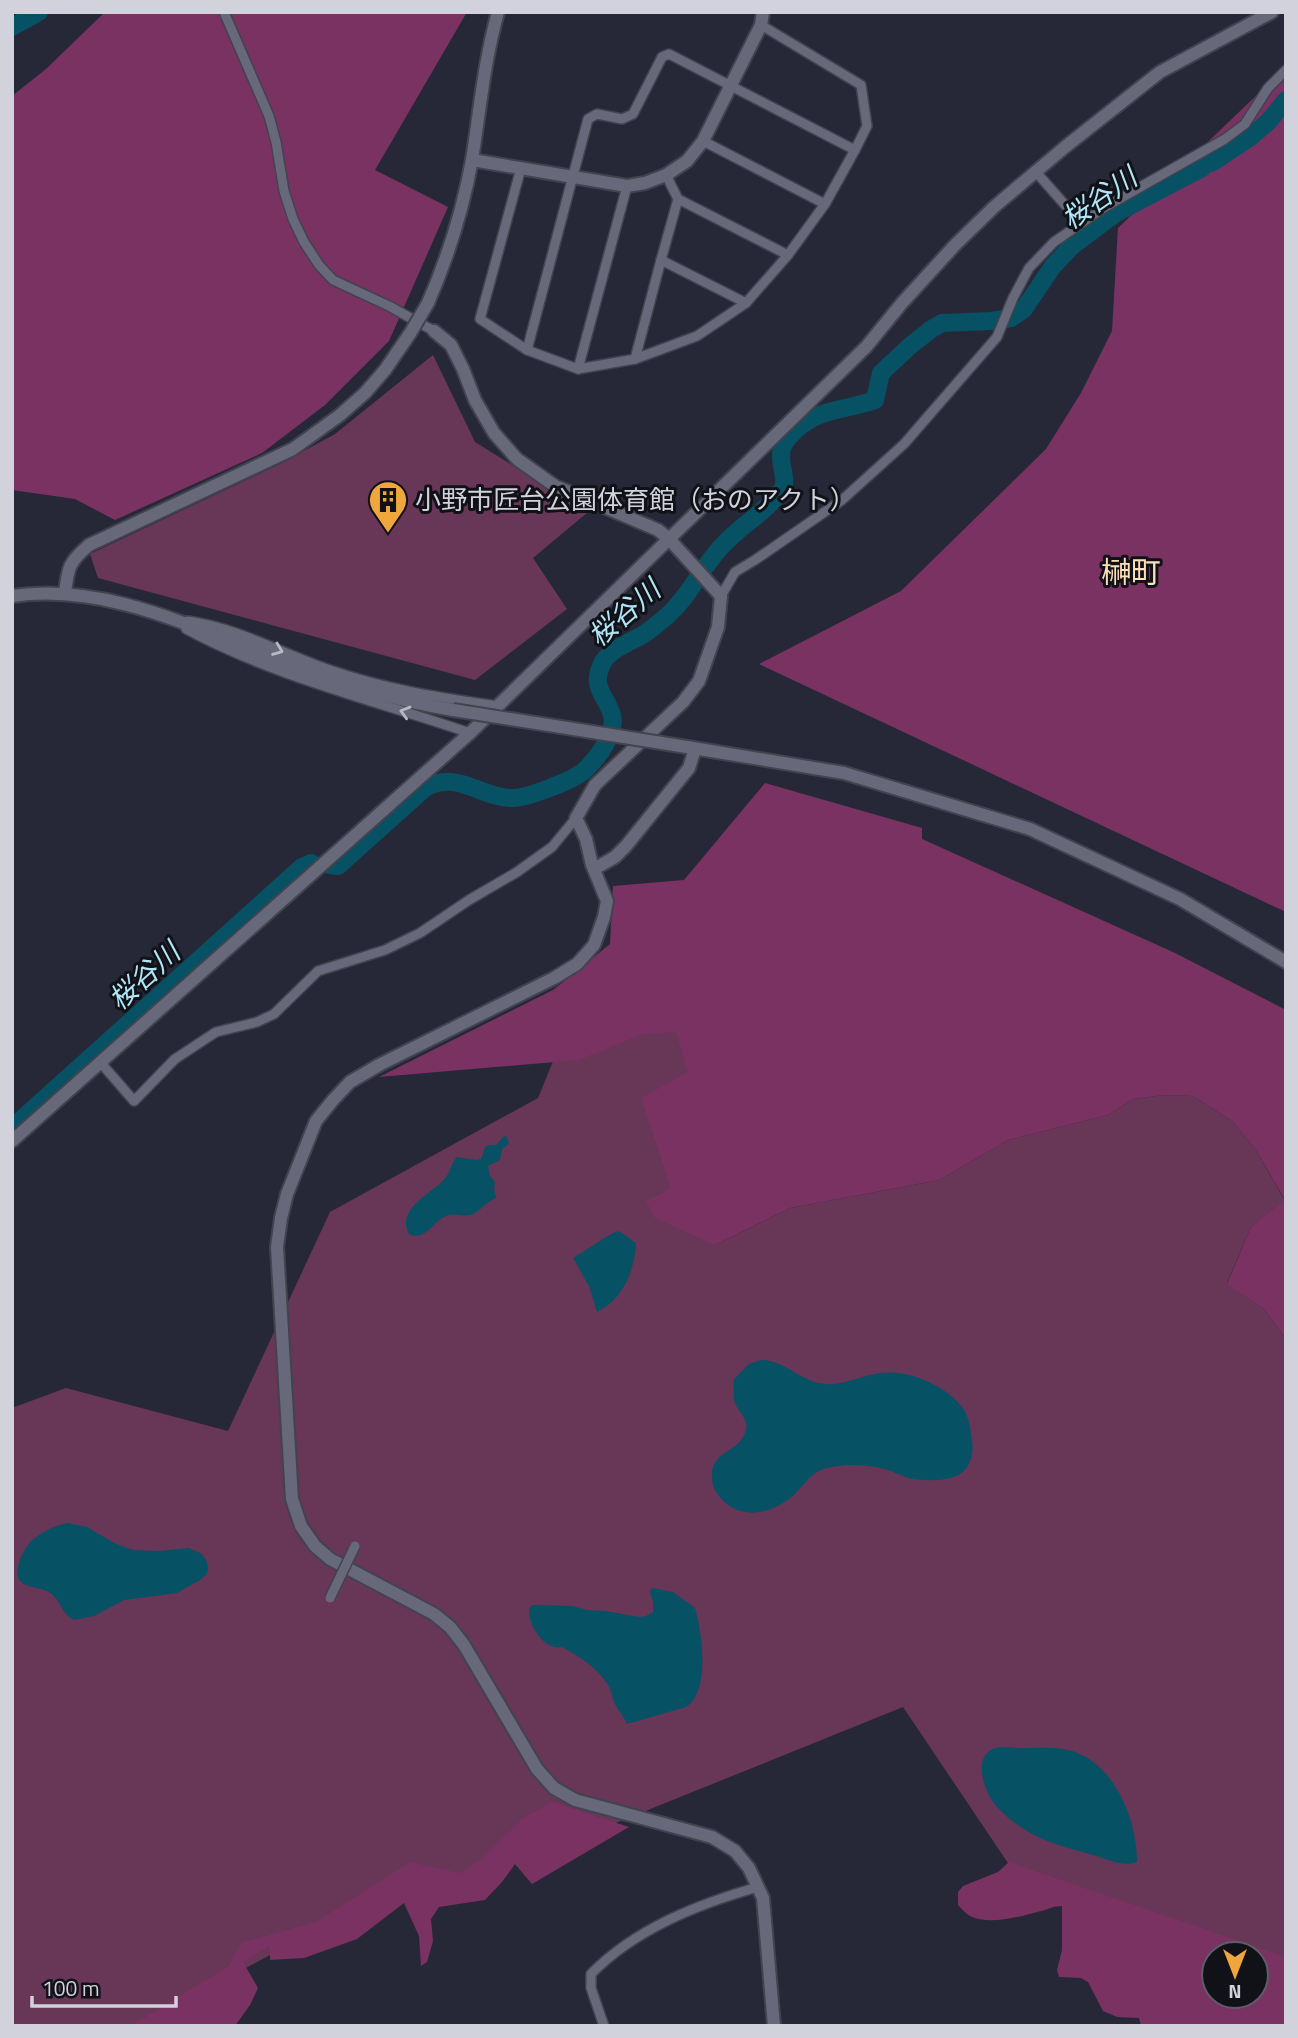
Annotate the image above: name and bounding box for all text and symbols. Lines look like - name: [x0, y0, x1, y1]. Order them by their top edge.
- water label: 桜谷川: [1052, 154, 1148, 239]
- building icon: 小野市匠台公園体育館（おのアクト）: [367, 479, 409, 534]
- place label: 小野市匠台公園体育館（おのアクト）: [415, 480, 856, 519]
- district label: 榊町: [1101, 549, 1161, 595]
- water label: 桜谷川: [578, 567, 672, 656]
- one-way arrow: [271, 641, 283, 655]
- one-way arrow: [399, 706, 411, 721]
- water label: 桜谷川: [98, 930, 191, 1020]
- north arrow: [1200, 1940, 1270, 2010]
- scale bar: [32, 1965, 175, 2009]
- text: 100 m: [42, 1972, 99, 2004]
- text: N: [1228, 1978, 1242, 2007]

